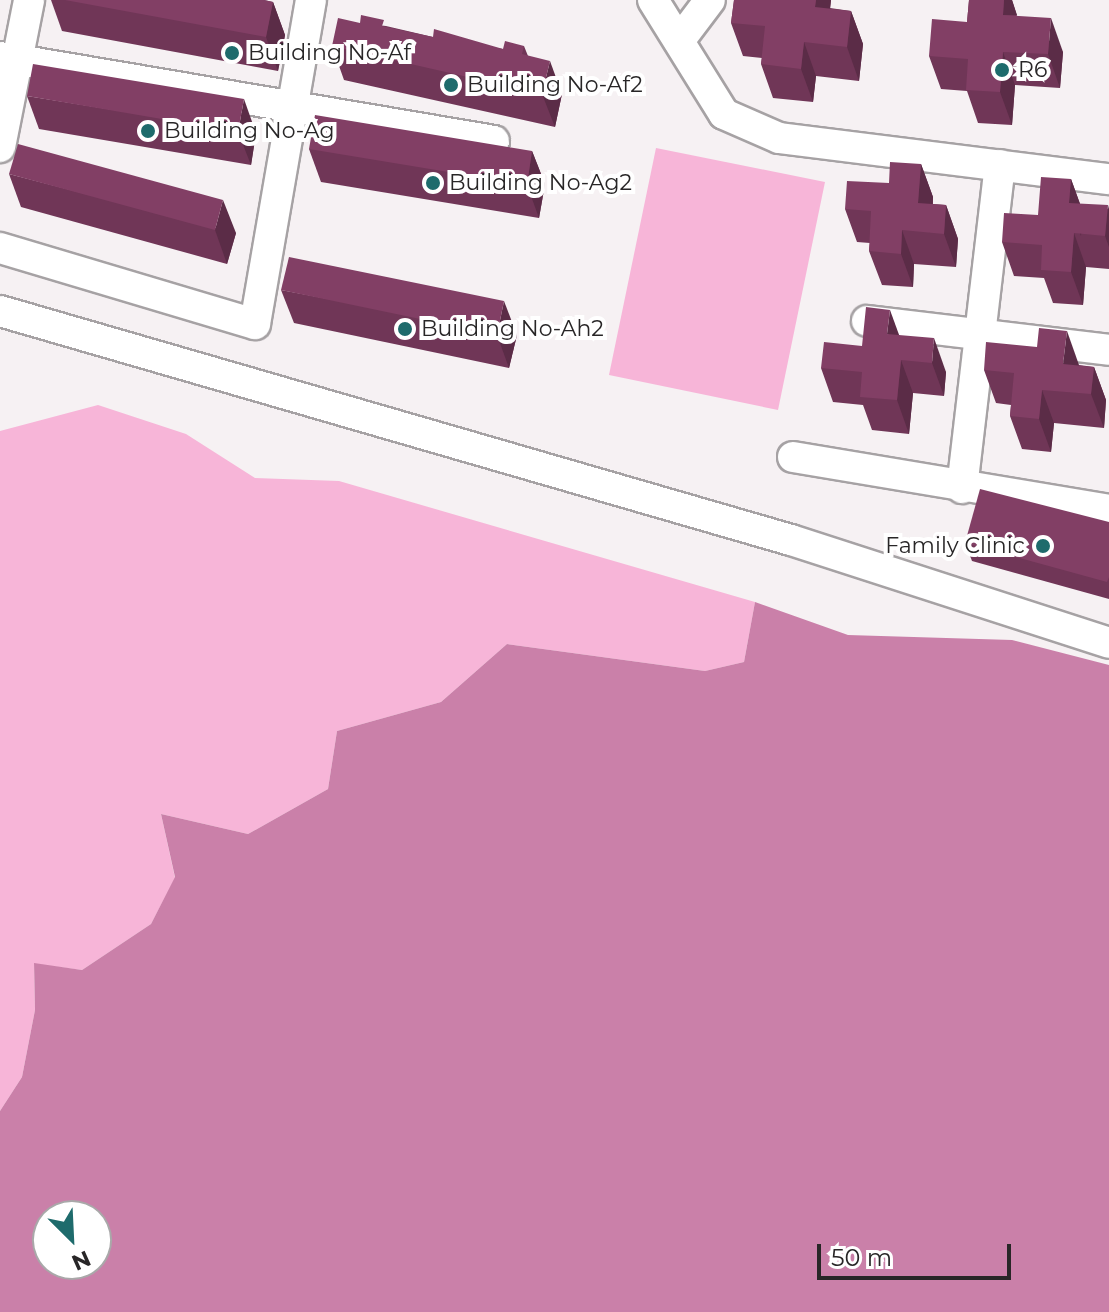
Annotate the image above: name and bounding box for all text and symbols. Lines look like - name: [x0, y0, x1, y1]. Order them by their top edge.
- place label: Building No-Af: [248, 40, 411, 66]
- marker: Building No-Af: [223, 44, 241, 62]
- place label: R6: [1018, 57, 1047, 83]
- marker: R6: [993, 61, 1011, 79]
- place label: Building No-Af2: [467, 72, 643, 98]
- marker: Building No-Af2: [442, 76, 460, 94]
- place label: Building No-Ag: [164, 118, 334, 144]
- marker: Building No-Ag: [139, 122, 157, 140]
- place label: Building No-Ag2: [449, 170, 632, 196]
- marker: Building No-Ag2: [424, 174, 442, 192]
- place label: Building No-Ah2: [421, 316, 604, 342]
- marker: Building No-Ah2: [396, 320, 414, 338]
- place label: Family Clinic: [885, 533, 1025, 559]
- marker: Family Clinic: [1032, 535, 1054, 557]
- north arrow: [32, 1200, 112, 1280]
- scale bar: [821, 1228, 1015, 1278]
- text: 50 m: [831, 1243, 892, 1272]
- text: N: [68, 1245, 95, 1277]

